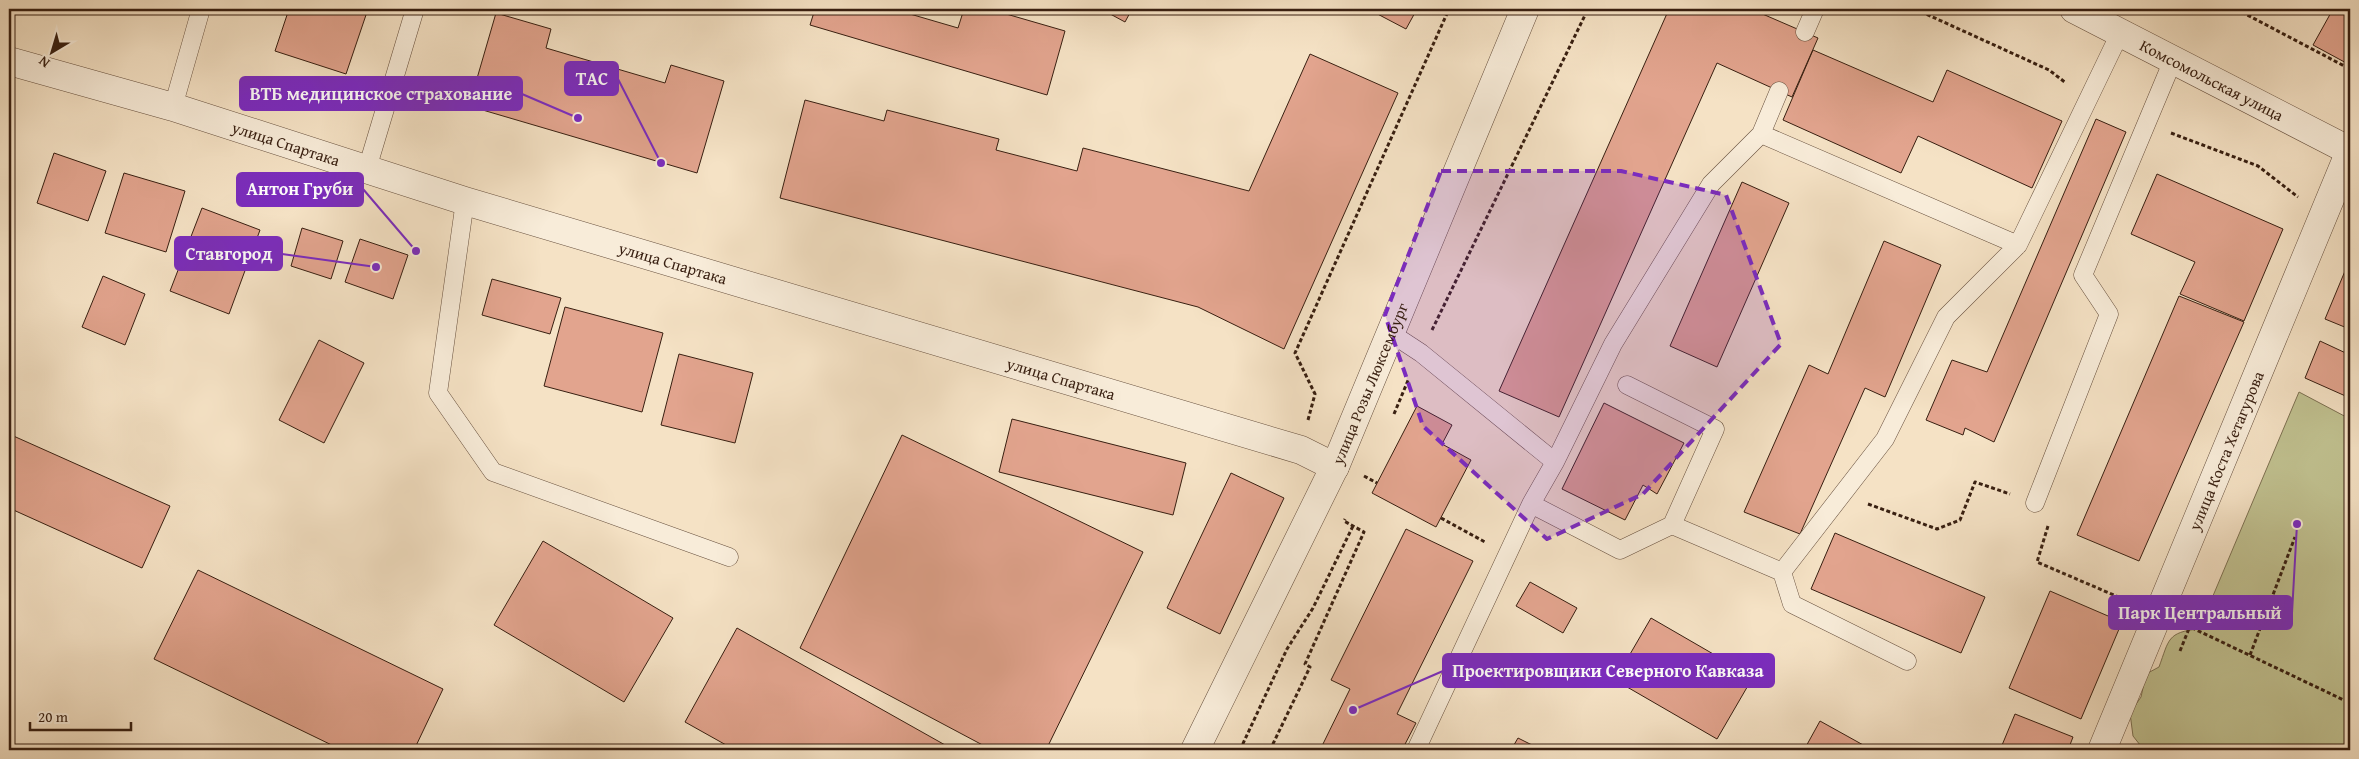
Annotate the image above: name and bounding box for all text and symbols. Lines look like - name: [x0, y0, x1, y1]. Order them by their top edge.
- north arrow: [28, 28, 78, 78]
- street label: Комсомольская улица: [2136, 33, 2288, 127]
- text: N: [34, 51, 54, 73]
- callout: ТАС: [565, 62, 618, 95]
- text: ТАС: [576, 65, 608, 92]
- callout: ВТБ медицинское страхование: [240, 77, 522, 110]
- text: ВТБ медицинское страхование: [250, 80, 512, 107]
- street label: улица Спартака: [228, 114, 343, 172]
- callout: Антон Груби: [237, 173, 363, 206]
- text: Антон Груби: [247, 175, 353, 202]
- street label: улица Спартака: [615, 235, 730, 291]
- callout: Ставгород: [175, 237, 282, 270]
- text: Ставгород: [186, 240, 272, 267]
- street label: улица Розы Люксембург: [1325, 299, 1414, 469]
- street label: улица Спартака: [1003, 351, 1119, 406]
- street label: улица Коста Хетагурова: [2182, 367, 2270, 535]
- callout: Парк Центральный: [2109, 596, 2292, 629]
- text: Парк Центральный: [2118, 599, 2282, 626]
- callout: Проектировщики Северного Кавказа: [1443, 654, 1774, 687]
- text: Проектировщики Северного Кавказа: [1452, 657, 1764, 684]
- scale bar: [30, 699, 131, 731]
- text: 20 m: [38, 706, 69, 727]

